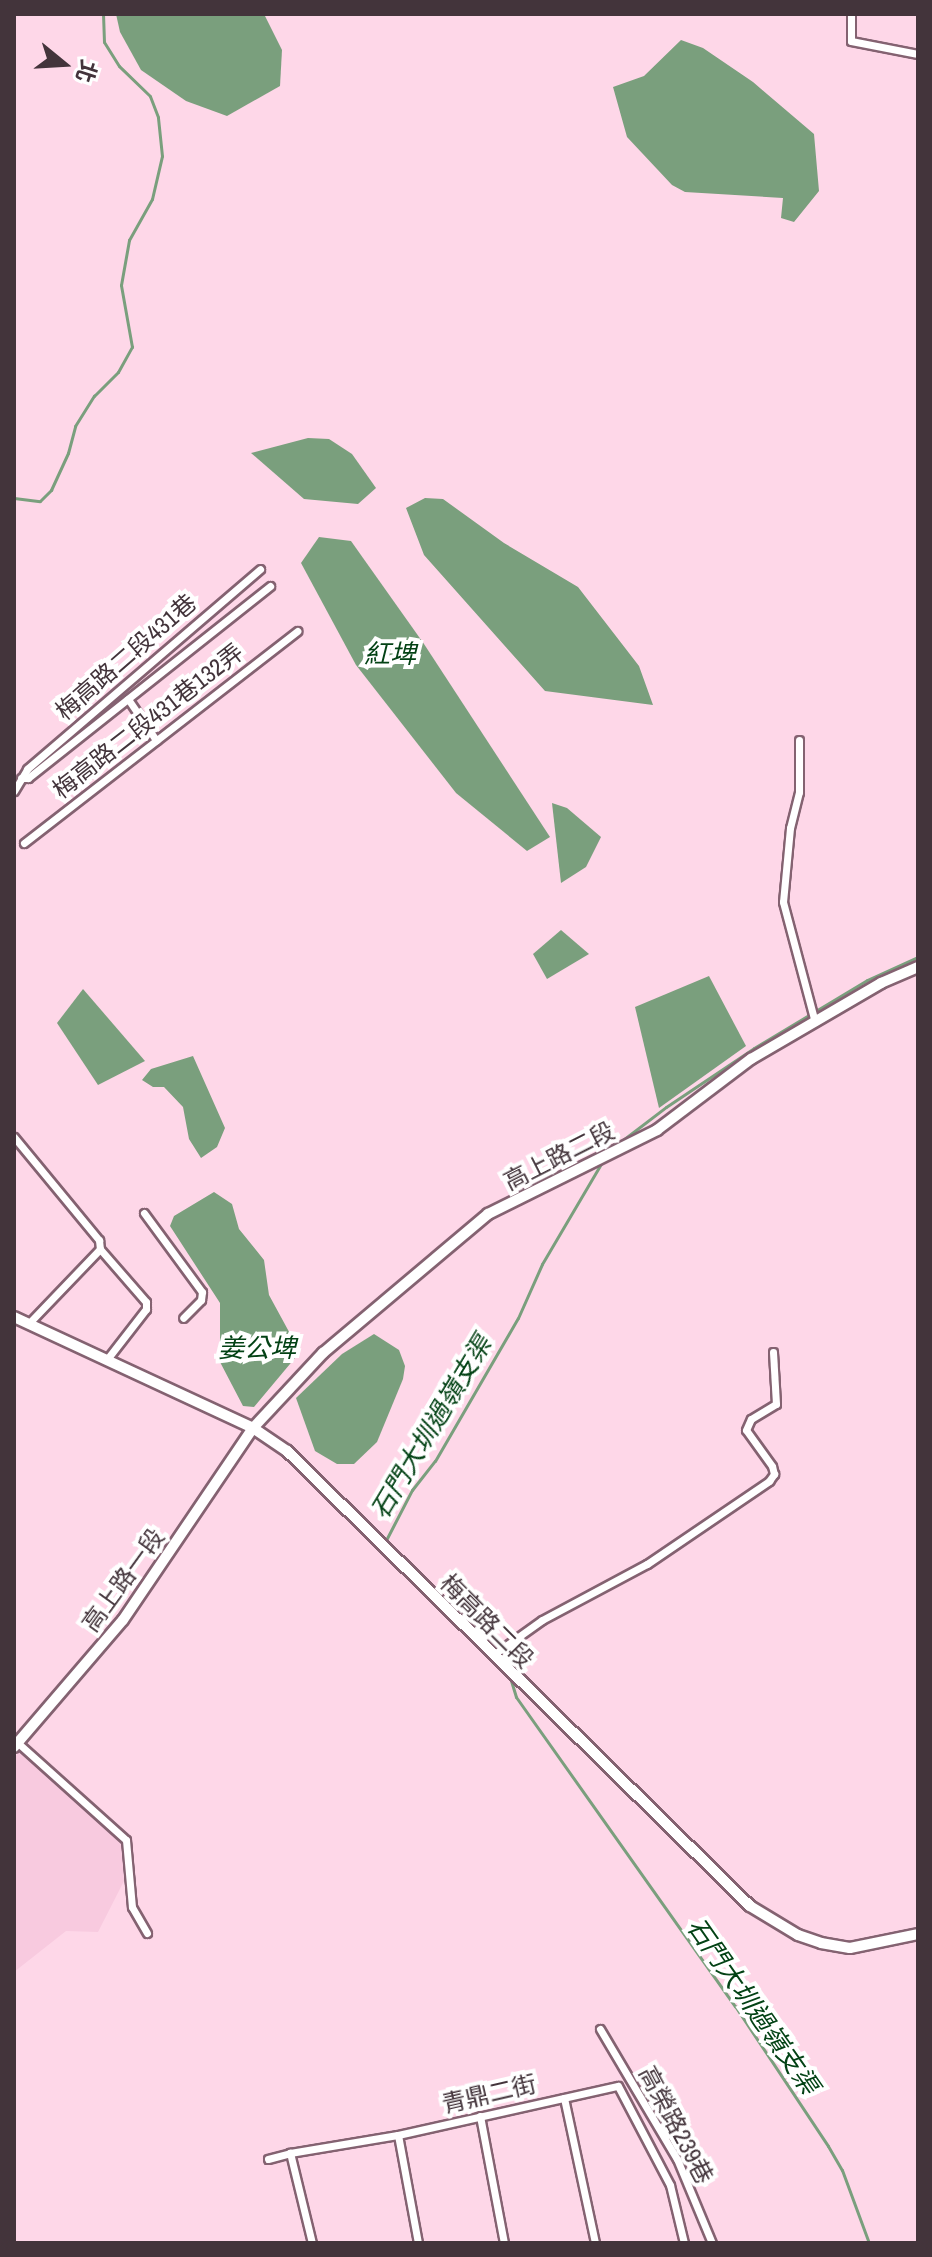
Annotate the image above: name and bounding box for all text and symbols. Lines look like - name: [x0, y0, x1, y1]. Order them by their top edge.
- north arrow: [24, 24, 104, 104]
- text: 北: [69, 56, 104, 87]
- street label: 梅高路二段431巷: [50, 588, 202, 726]
- street label: 梅高路二段431巷132弄: [47, 638, 249, 804]
- water label: 紅埤: [364, 638, 416, 670]
- street label: 高上路二段: [499, 1116, 619, 1196]
- water label: 石門大圳過嶺支渠: [364, 1330, 498, 1524]
- water label: 姜公埤: [218, 1332, 296, 1364]
- street label: 高上路一段: [76, 1523, 170, 1637]
- street label: 梅高路二段: [434, 1568, 540, 1674]
- water label: 石門大圳過嶺支渠: [681, 1912, 825, 2100]
- street label: 高榮路239巷: [633, 2061, 719, 2189]
- street label: 青鼎二街: [439, 2069, 539, 2119]

